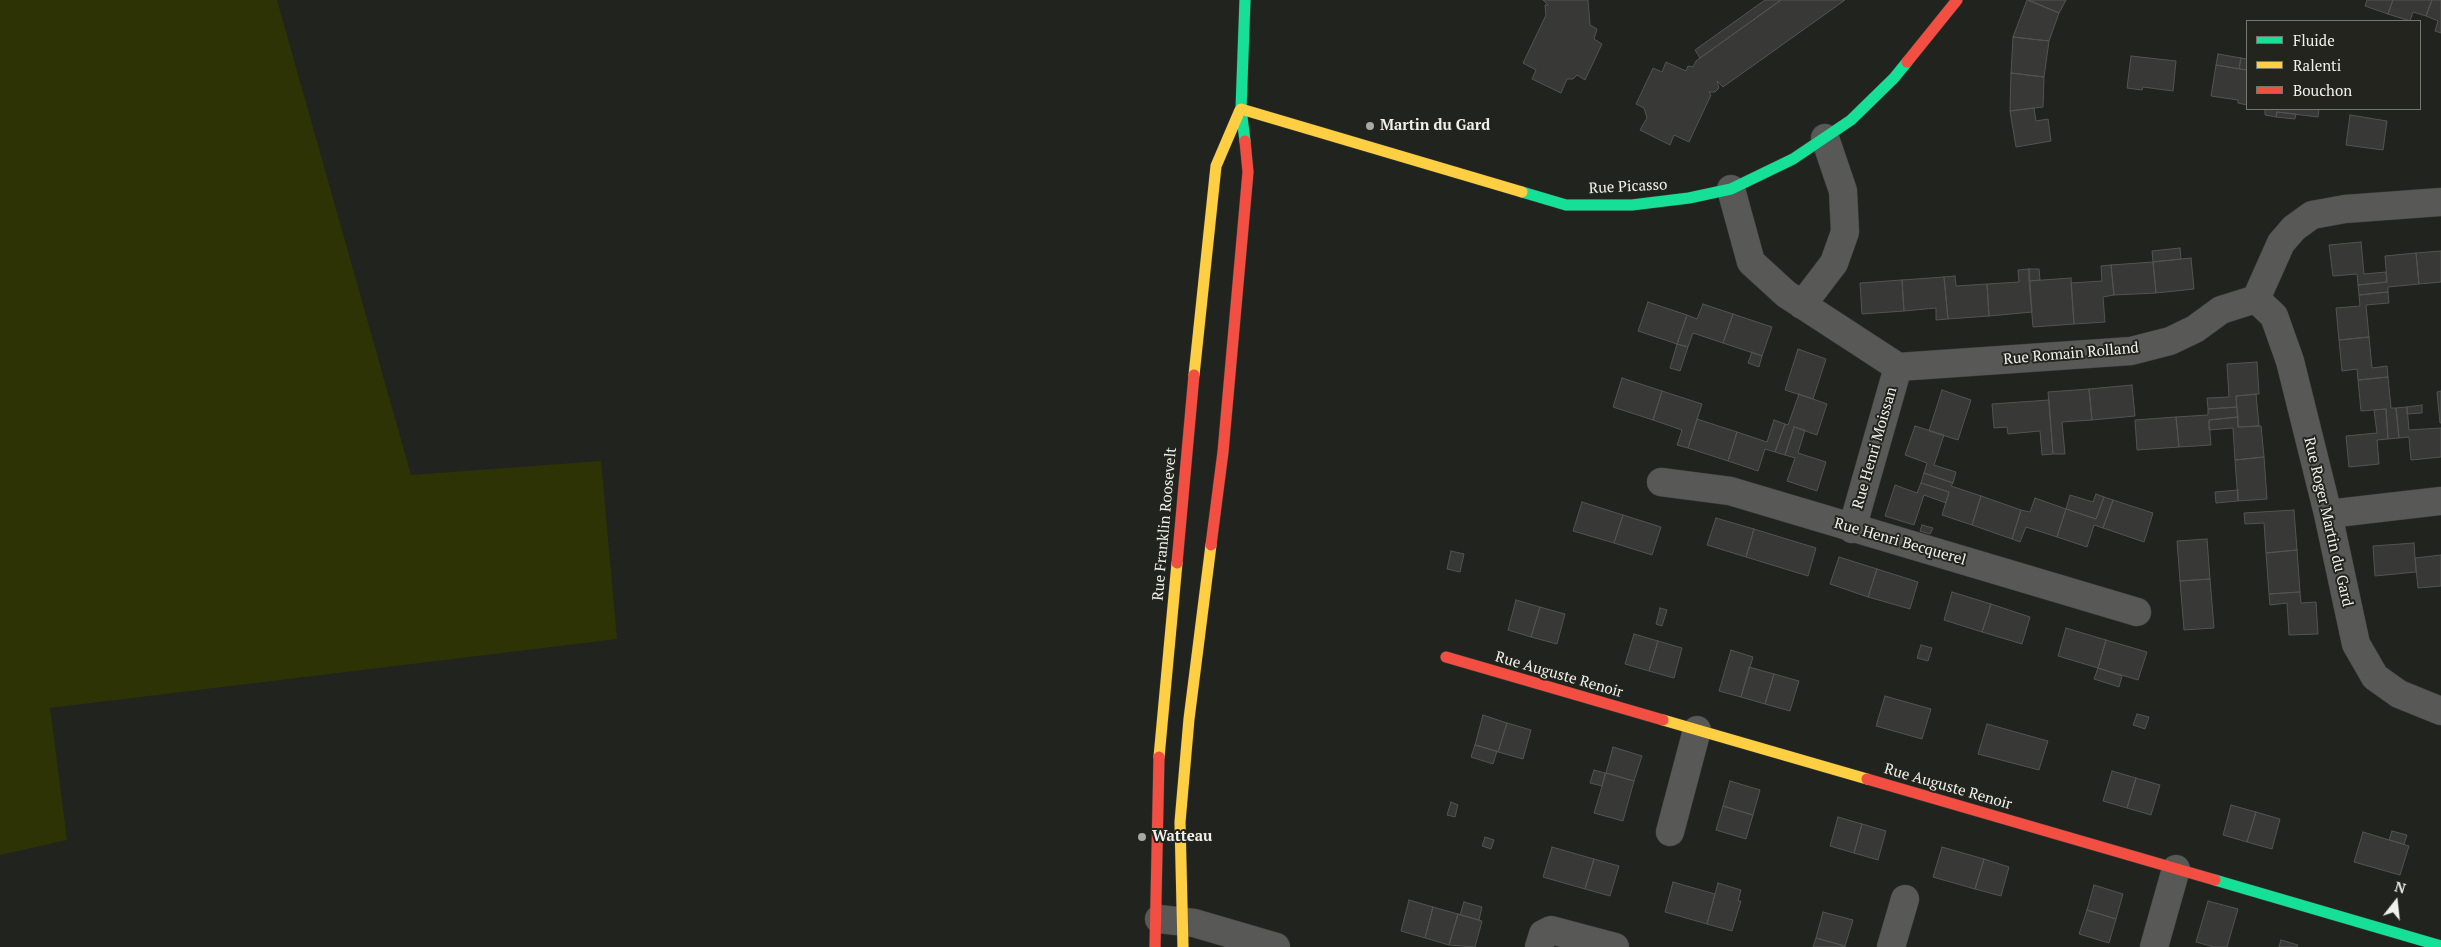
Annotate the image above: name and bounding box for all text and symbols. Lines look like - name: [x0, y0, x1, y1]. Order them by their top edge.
- legend: [2246, 20, 2421, 110]
- text: Fluide: [2293, 30, 2335, 50]
- text: Ralenti: [2293, 55, 2341, 75]
- text: Bouchon: [2293, 80, 2352, 100]
- place label: Martin du Gard: [1380, 117, 1490, 135]
- marker: Martin du Gard: [1364, 120, 1376, 132]
- street label: Rue Picasso: [1588, 176, 1668, 198]
- street label: Rue Romain Rolland: [2003, 339, 2139, 369]
- street label: Rue Henri Moissan: [1849, 385, 1901, 511]
- street label: Rue Roger Martin du Gard: [2300, 436, 2356, 608]
- street label: Rue Franklin Roosevelt: [1149, 447, 1181, 601]
- street label: Rue Henri Becquerel: [1832, 515, 1968, 569]
- street label: Rue Auguste Renoir: [1493, 648, 1625, 702]
- street label: Rue Auguste Renoir: [1882, 760, 2014, 814]
- place label: Watteau: [1152, 828, 1212, 846]
- marker: Watteau: [1136, 831, 1148, 843]
- north arrow: [2371, 877, 2421, 927]
- text: N: [2393, 877, 2408, 898]

